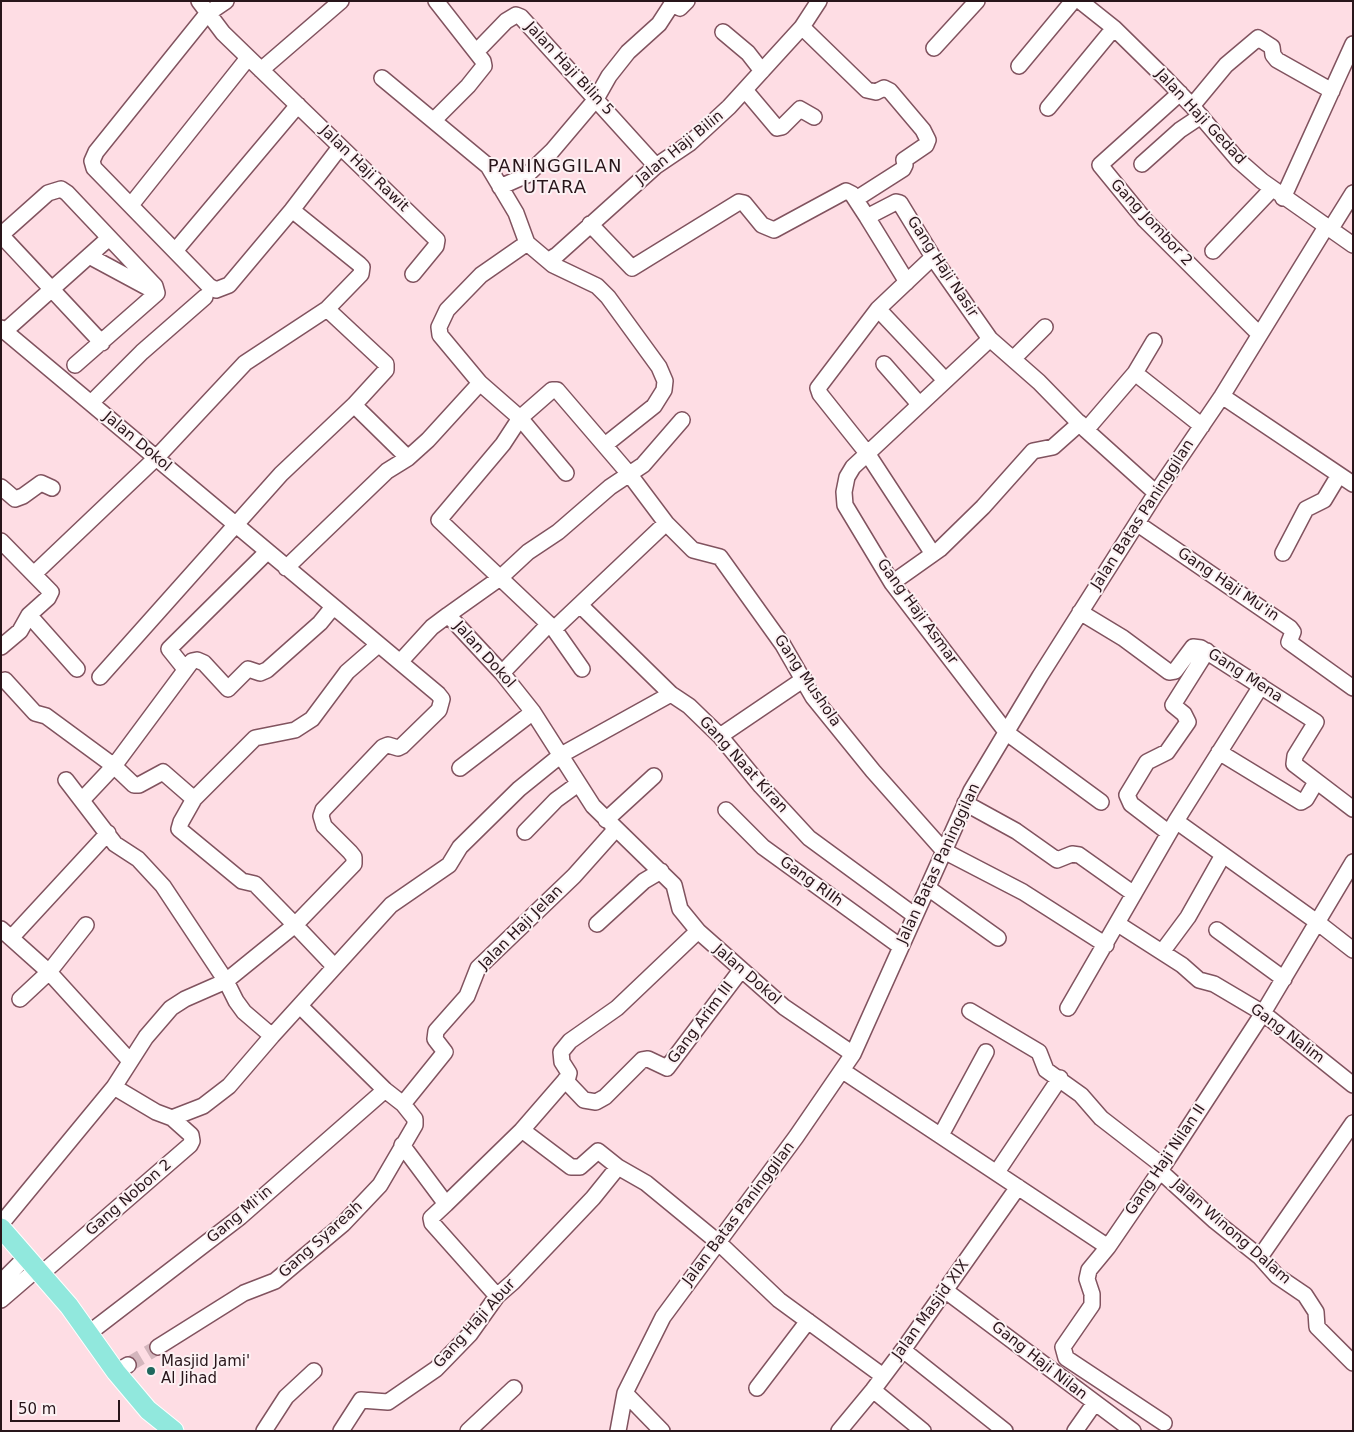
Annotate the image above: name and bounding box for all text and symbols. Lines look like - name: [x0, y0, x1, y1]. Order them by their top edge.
- street label: Jalan Haji Bilin 5: [521, 18, 617, 120]
- street label: Jalan Haji Gedad: [1151, 66, 1249, 168]
- street label: Jalan Haji Bilin: [633, 107, 727, 189]
- street label: Jalan Haji Rawit: [316, 122, 412, 216]
- district label: PANINGGILAN UTARA: [486, 156, 624, 198]
- street label: Gang Jombor 2: [1106, 176, 1196, 270]
- street label: Gang Haji Nasir: [903, 213, 981, 321]
- street label: Jalan Dokol: [99, 408, 175, 476]
- street label: Jalan Batas Paninggilan: [1088, 437, 1198, 593]
- street label: Gang Haji Mu'in: [1174, 544, 1282, 626]
- street label: Gang Haji Asmar: [873, 556, 961, 668]
- street label: Jalan Dokol: [449, 618, 519, 692]
- street label: Gang Mushola: [770, 632, 844, 730]
- street label: Gang Mena: [1204, 645, 1286, 707]
- street label: Gang Naat Kiran: [695, 713, 791, 817]
- street label: Jalan Batas Paninggilan: [894, 781, 984, 947]
- street label: Gang RIIh: [776, 853, 846, 911]
- street label: Jalan Haji Jelan: [475, 882, 567, 974]
- street label: Jalan Dokol: [710, 941, 784, 1009]
- street label: Gang Arim III: [664, 979, 738, 1067]
- street label: Gang Nalim: [1246, 1000, 1328, 1068]
- street label: Gang Haji Nilan II: [1122, 1101, 1210, 1219]
- street label: Jalan Batas Paninggilan: [679, 1139, 799, 1289]
- street label: Gang Nobon 2: [83, 1156, 175, 1240]
- street label: Jalan Winong Dalam: [1168, 1176, 1294, 1288]
- street label: Gang Mi'in: [204, 1183, 276, 1247]
- street label: Gang Syareah: [276, 1198, 366, 1282]
- street label: Jalan Masjid XIX: [889, 1257, 973, 1363]
- street label: Gang Haji Abur: [430, 1276, 520, 1372]
- street label: Gang Haji Nilan: [988, 1318, 1090, 1404]
- place label: Masjid Jami' Al Jihad: [161, 1353, 250, 1388]
- marker: Masjid Jami' Al Jihad: [145, 1365, 157, 1377]
- scale bar: [12, 1390, 122, 1422]
- text: 50 m: [18, 1400, 56, 1418]

